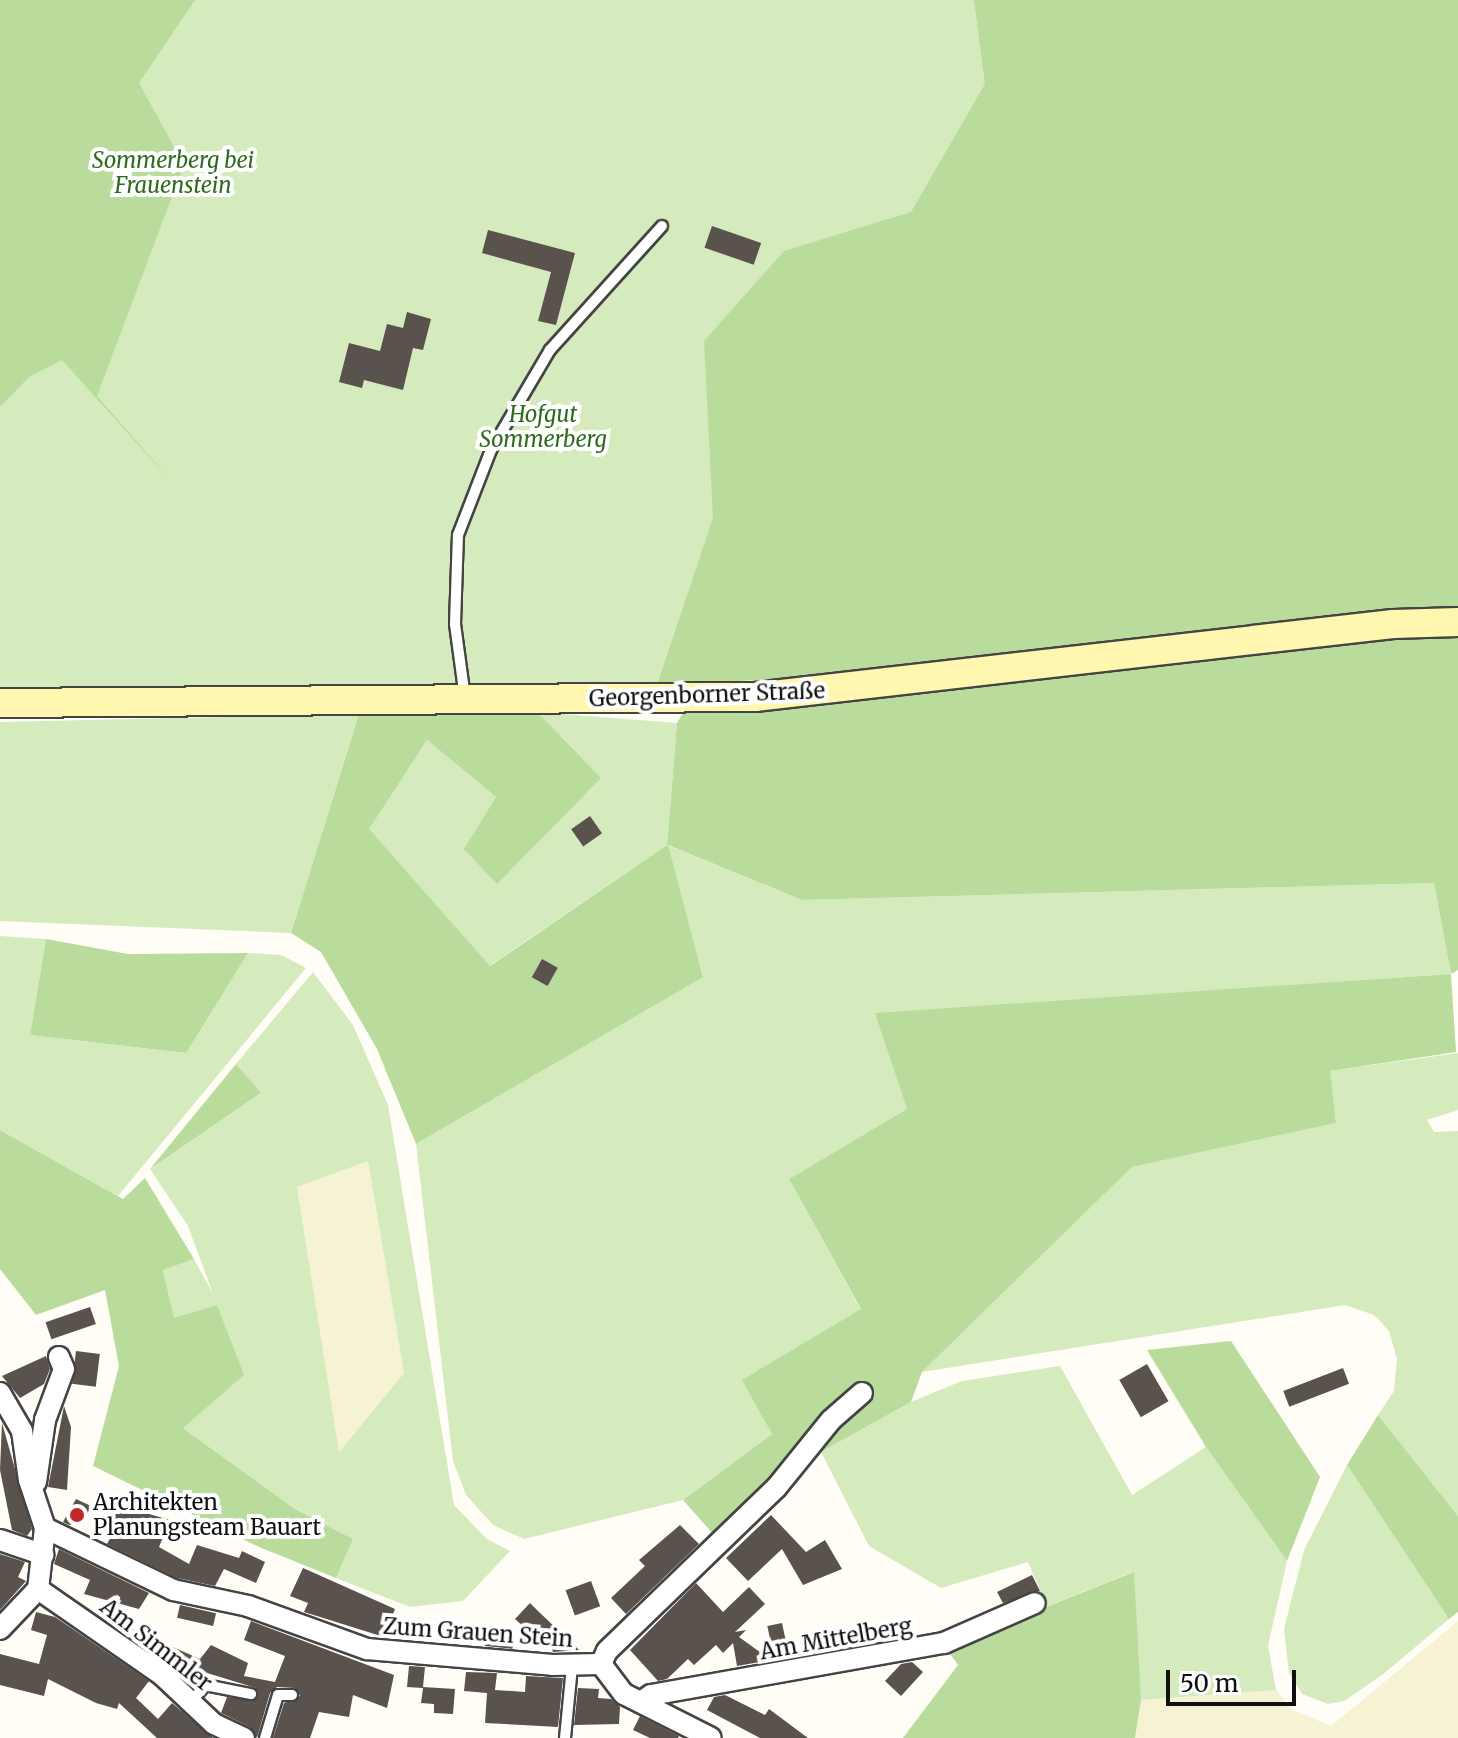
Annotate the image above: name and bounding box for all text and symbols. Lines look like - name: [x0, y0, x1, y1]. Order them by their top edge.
- park label: Sommerberg bei Frauenstein: [92, 147, 254, 198]
- park label: Hofgut Sommerberg: [479, 401, 607, 452]
- street label: Georgenborner Straße: [589, 678, 825, 712]
- place label: Architekten Planungsteam Bauart: [93, 1489, 321, 1540]
- marker: Architekten Planungsteam Bauart: [68, 1506, 86, 1524]
- street label: Am Simmler: [95, 1593, 217, 1697]
- street label: Zum Grauen Stein: [382, 1613, 574, 1653]
- street label: Am Mittelberg: [758, 1613, 914, 1665]
- scale bar: [1170, 1654, 1300, 1704]
- text: 50 m: [1180, 1668, 1239, 1699]

